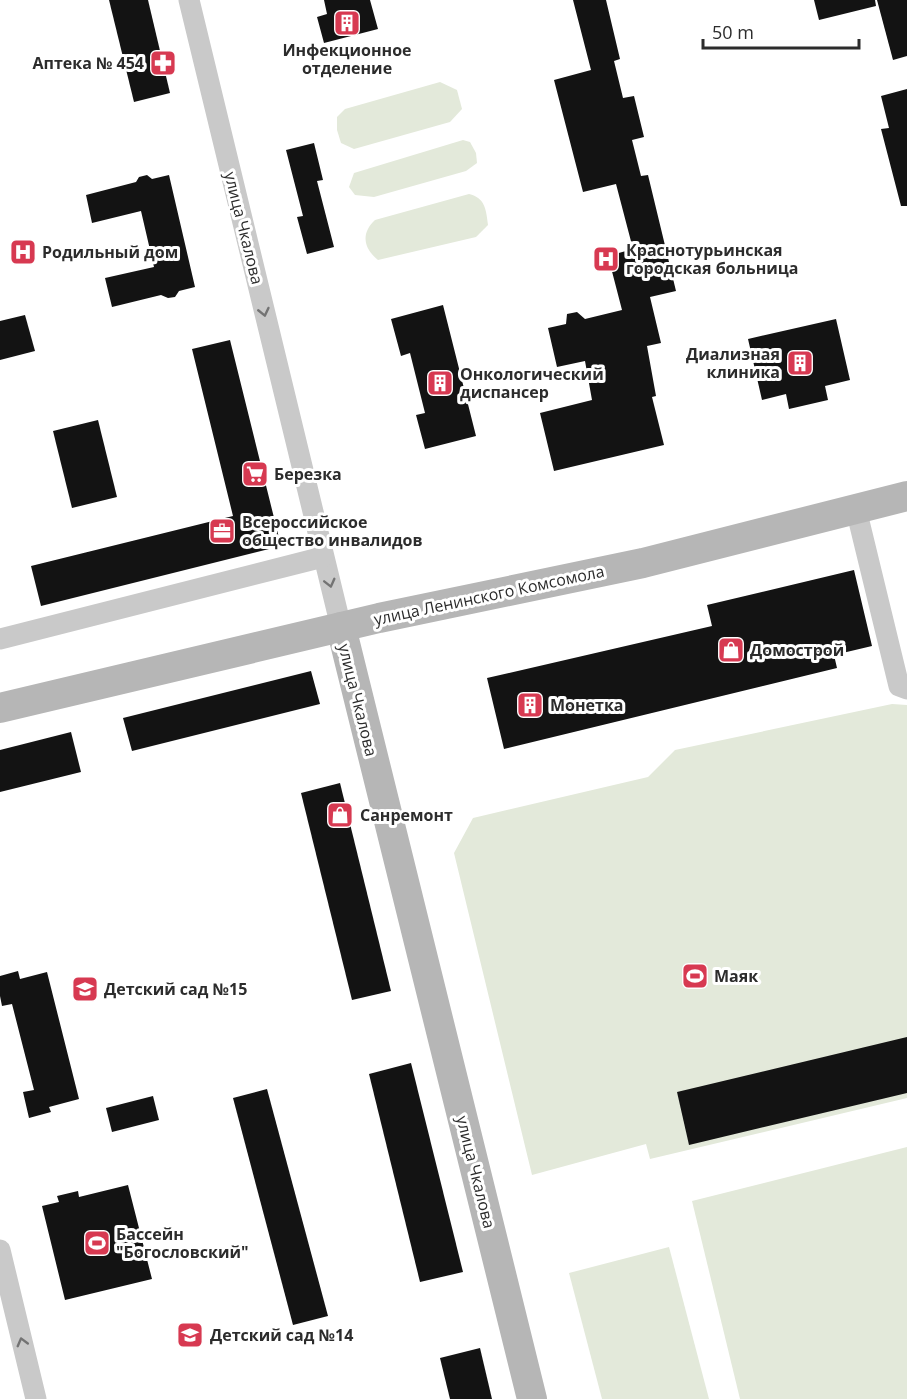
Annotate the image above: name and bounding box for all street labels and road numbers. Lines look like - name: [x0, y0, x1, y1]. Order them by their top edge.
- street label: улица Чкалова: [219, 169, 269, 287]
- street label: улица Ленинского Комсомола: [372, 560, 606, 630]
- street label: улица Чкалова: [333, 641, 383, 759]
- street label: улица Чкалова: [451, 1113, 501, 1231]

